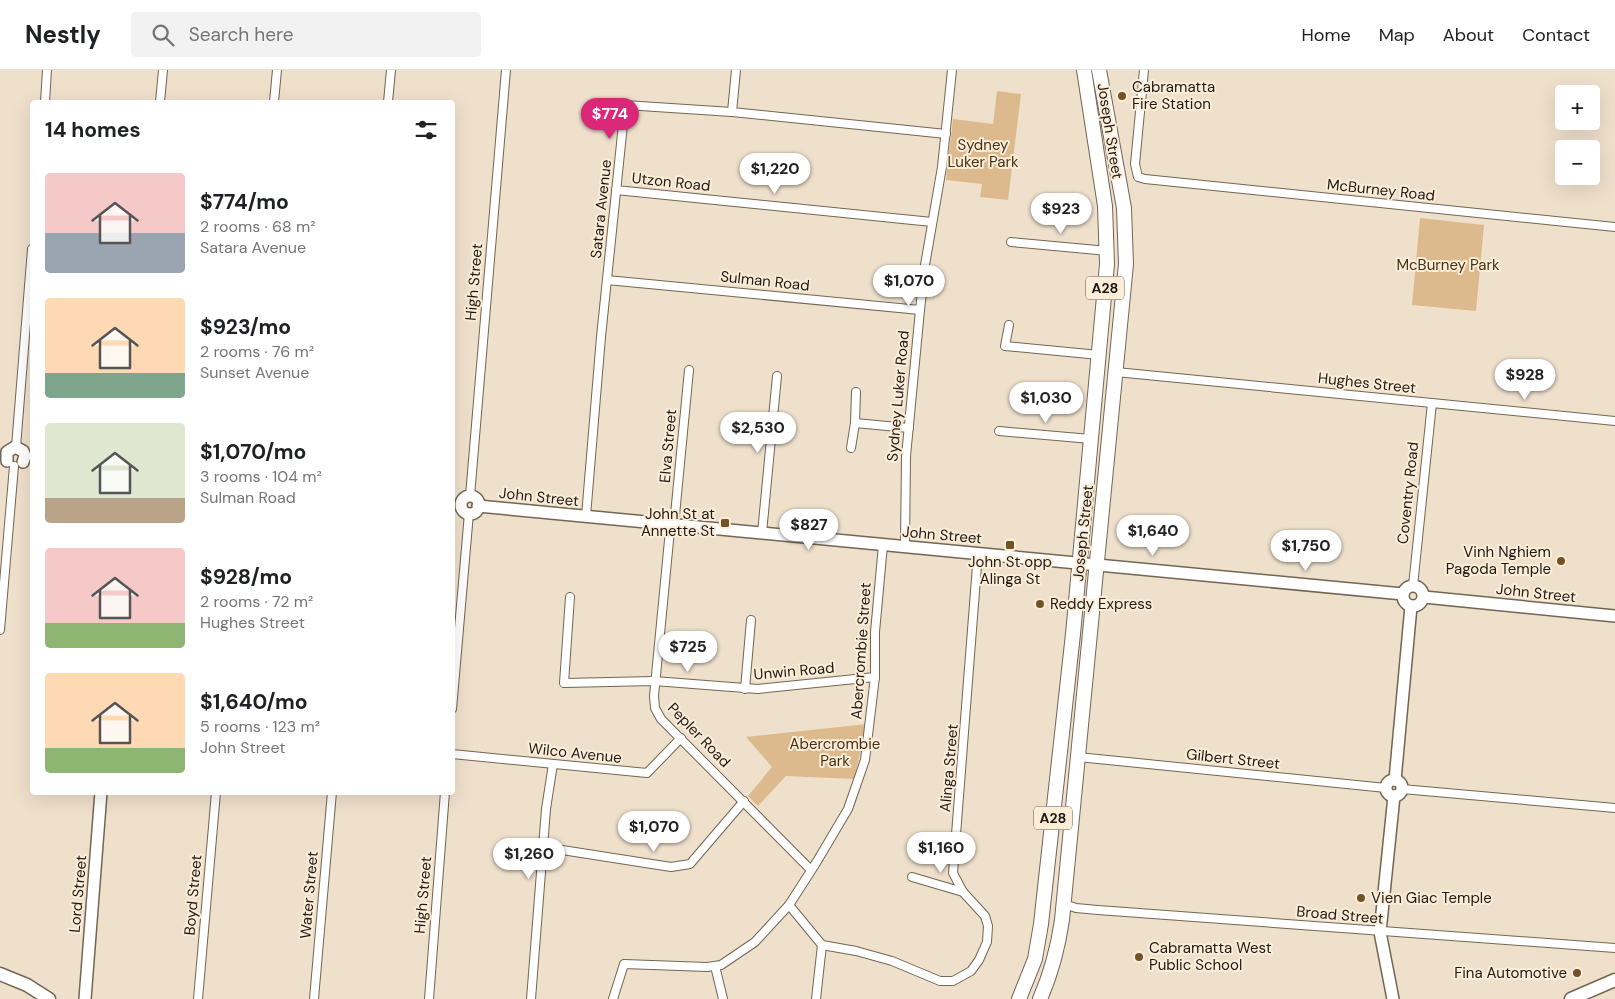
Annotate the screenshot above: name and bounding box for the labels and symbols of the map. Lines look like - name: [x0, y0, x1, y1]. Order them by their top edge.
- place label: Cabramatta Fire Station: [1132, 77, 1215, 114]
- street label: Joseph Street: [1093, 82, 1127, 181]
- marker: Cabramatta Fire Station: [1116, 90, 1128, 102]
- pin: $774: [580, 98, 640, 140]
- park label: Sydney Luker Park: [947, 135, 1019, 172]
- pin: $1,220: [734, 152, 816, 195]
- street label: Satara Avenue: [586, 159, 616, 259]
- street label: Utzon Road: [631, 168, 711, 196]
- street label: McBurney Road: [1326, 174, 1436, 206]
- pin: $923: [1031, 192, 1091, 235]
- street label: High Street: [461, 243, 487, 321]
- park label: McBurney Park: [1396, 255, 1500, 275]
- pin: $1,070: [868, 264, 950, 307]
- street label: Sulman Road: [719, 266, 811, 296]
- road number: A28: [1086, 277, 1124, 300]
- street label: Sydney Luker Road: [882, 330, 914, 462]
- pin: $928: [1495, 358, 1555, 401]
- street label: Hughes Street: [1317, 368, 1417, 398]
- pin: $1,030: [1005, 382, 1087, 424]
- street label: Elva Street: [655, 408, 681, 484]
- pin: $2,530: [717, 412, 799, 454]
- street label: Coventry Road: [1393, 441, 1423, 545]
- street label: John Street: [498, 483, 580, 511]
- street label: Joseph Street: [1068, 484, 1098, 582]
- place label: John St at Annette St: [641, 504, 715, 541]
- pin: $827: [779, 508, 839, 551]
- pin: $1,640: [1112, 514, 1194, 557]
- marker: John St at Annette St: [719, 517, 731, 529]
- street label: John Street: [901, 522, 983, 548]
- pin: $1,750: [1265, 530, 1347, 572]
- marker: John St opp Alinga St: [1004, 539, 1016, 551]
- place label: Vinh Nghiem Pagoda Temple: [1446, 542, 1551, 579]
- place label: John St opp Alinga St: [968, 552, 1052, 589]
- marker: Vinh Nghiem Pagoda Temple: [1555, 555, 1567, 567]
- street label: John Street: [1495, 579, 1577, 607]
- street label: Abercrombie Street: [846, 582, 876, 720]
- place label: Reddy Express: [1050, 594, 1152, 614]
- marker: Reddy Express: [1034, 598, 1046, 610]
- pin: $725: [658, 630, 718, 673]
- street label: Unwin Road: [753, 658, 835, 684]
- street label: Pepler Road: [663, 698, 735, 772]
- street label: Alinga Street: [935, 723, 963, 813]
- park label: Abercrombie Park: [790, 734, 880, 771]
- street label: Wilco Avenue: [527, 738, 623, 768]
- street label: Gilbert Street: [1185, 744, 1281, 774]
- road number: A28: [1034, 806, 1072, 830]
- pin: $1,070: [613, 810, 695, 853]
- pin: $1,160: [900, 832, 982, 874]
- pin: $1,260: [488, 838, 570, 880]
- street label: Water Street: [295, 850, 323, 940]
- street label: Lord Street: [65, 854, 91, 934]
- street label: Boyd Street: [180, 854, 206, 936]
- street label: High Street: [410, 856, 436, 934]
- place label: Vien Giac Temple: [1371, 888, 1492, 908]
- marker: Vien Giac Temple: [1355, 892, 1367, 904]
- street label: Broad Street: [1296, 901, 1384, 929]
- place label: Cabramatta West Public School: [1149, 938, 1272, 975]
- marker: Cabramatta West Public School: [1133, 951, 1145, 963]
- place label: Fina Automotive: [1454, 963, 1567, 983]
- marker: Fina Automotive: [1571, 967, 1583, 979]

